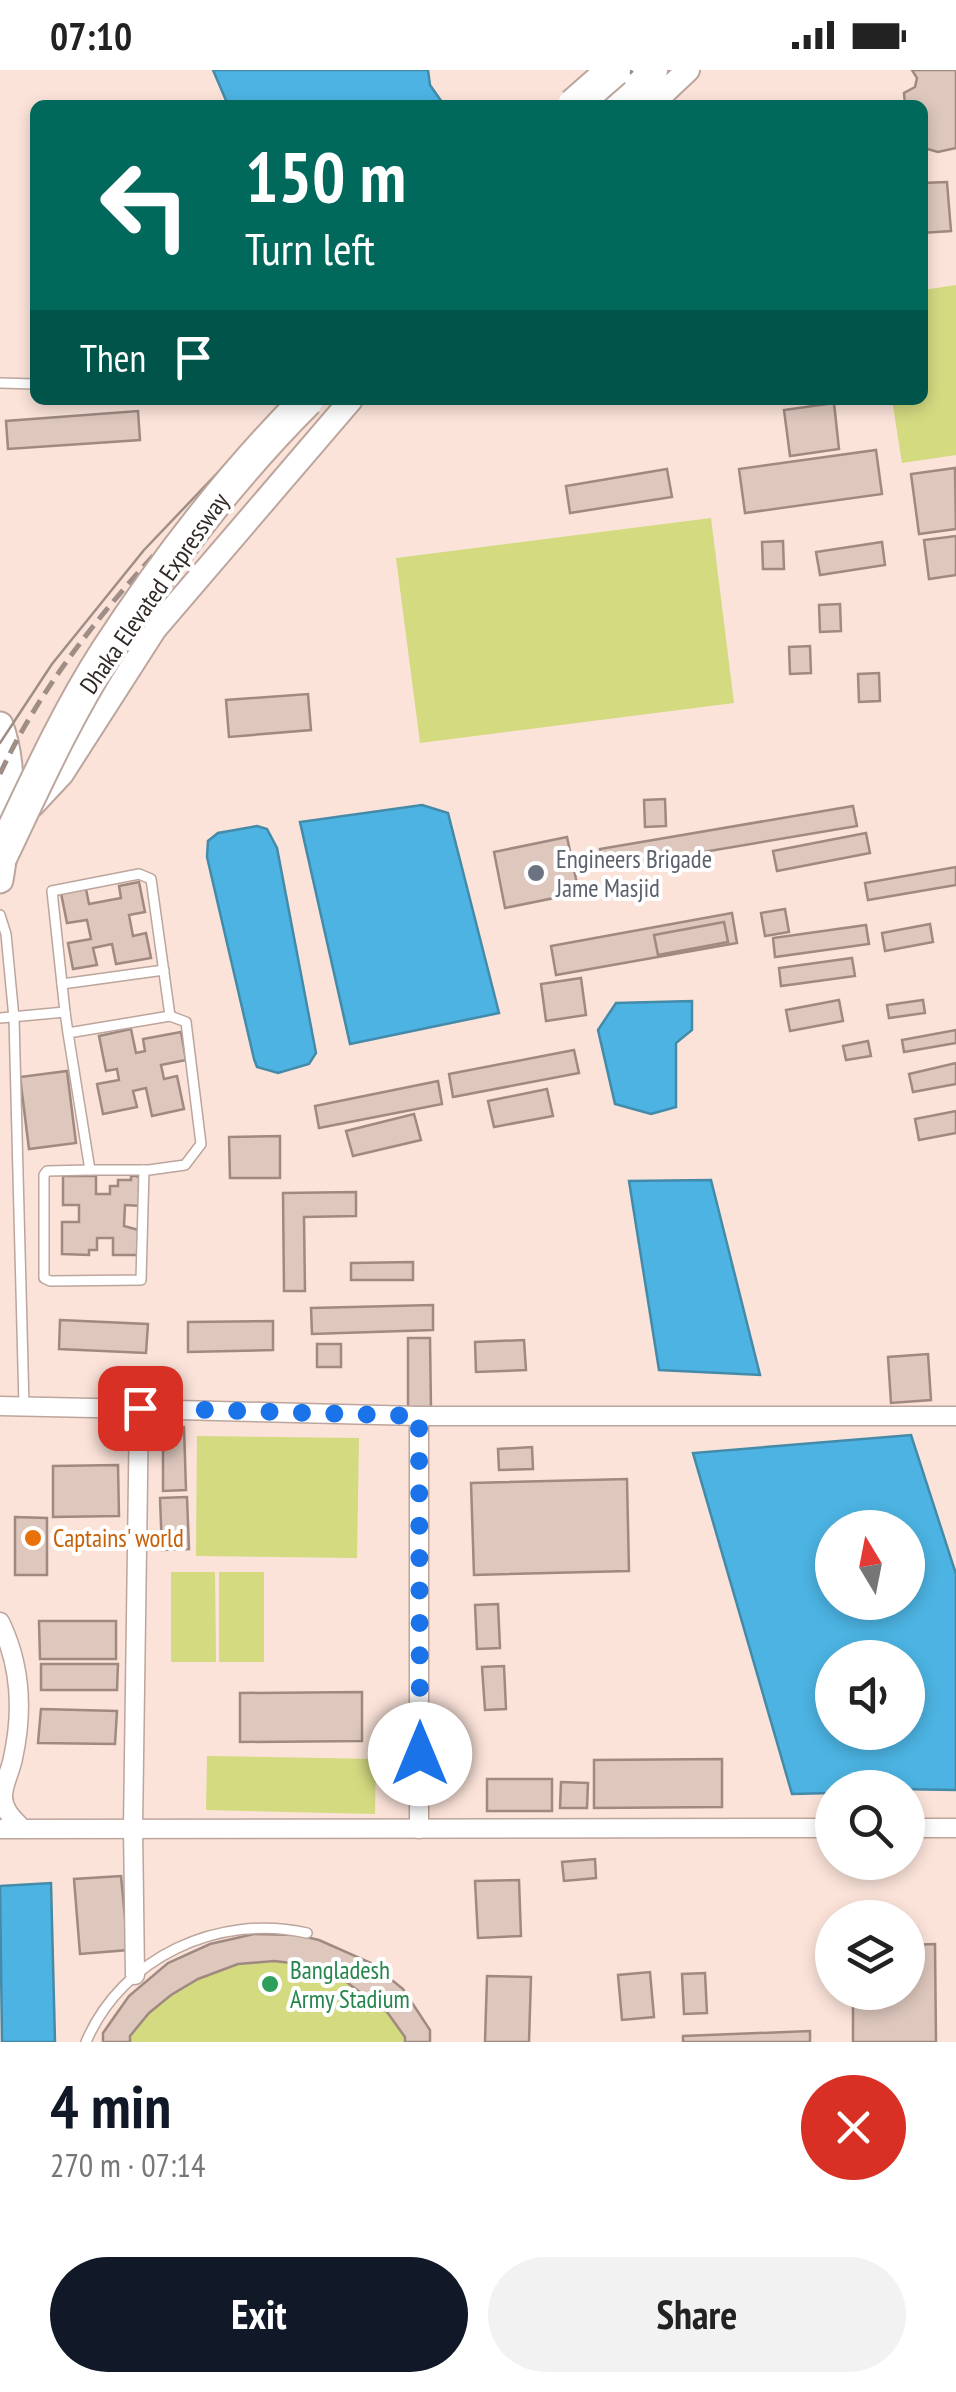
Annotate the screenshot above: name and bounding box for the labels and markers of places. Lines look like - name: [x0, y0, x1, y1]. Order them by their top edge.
- place label: Engineers Brigade Jame Masjid: [555, 843, 712, 904]
- marker: Engineers Brigade Jame Masjid: [525, 862, 547, 884]
- pin: [98, 1366, 183, 1451]
- place label: Captains' world: [53, 1522, 184, 1554]
- marker: Captains' world: [22, 1527, 44, 1549]
- place label: Bangladesh Army Stadium: [290, 1954, 410, 2015]
- marker: Bangladesh Army Stadium: [259, 1973, 281, 1995]

